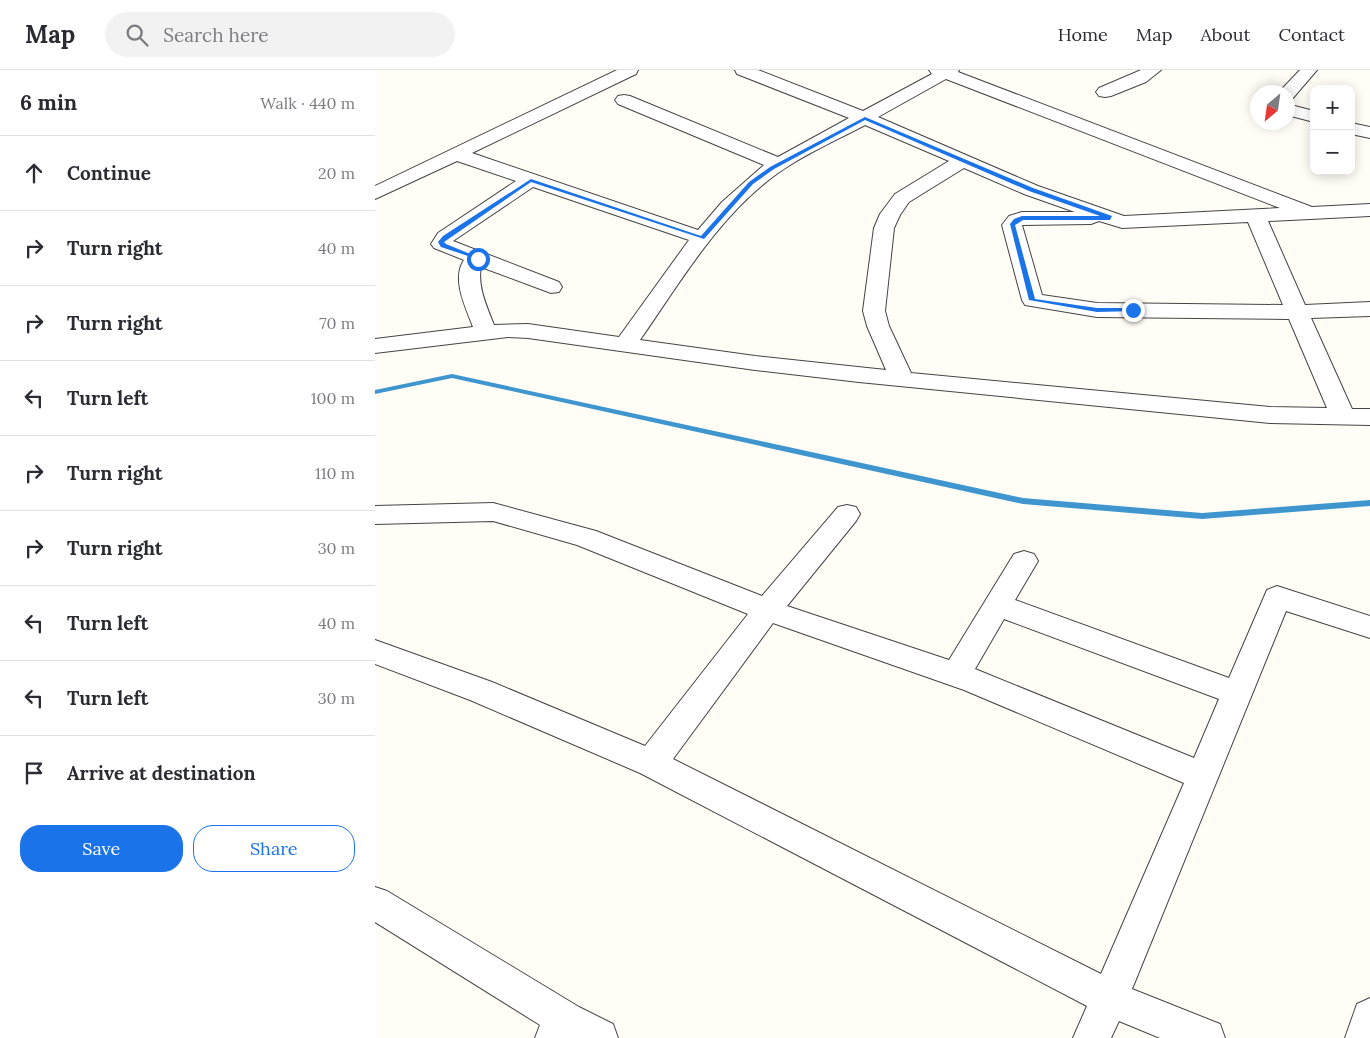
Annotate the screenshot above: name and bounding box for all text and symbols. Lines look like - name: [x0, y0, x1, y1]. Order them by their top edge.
- search box: [105, 12, 455, 57]
- text: Map: [25, 19, 75, 50]
- icon: search: [123, 21, 151, 49]
- text: Search here: [163, 23, 269, 47]
- text: Home: [1058, 23, 1108, 46]
- text: Map: [1136, 23, 1172, 46]
- text: About: [1200, 23, 1250, 46]
- text: Contact: [1278, 23, 1345, 46]
- north arrow: [1250, 85, 1295, 130]
- map controls: [1310, 85, 1355, 175]
- button: +: [1310, 85, 1355, 130]
- text: 6 min: [20, 89, 77, 116]
- text: Walk · 440 m: [260, 93, 355, 113]
- button: −: [1310, 130, 1355, 175]
- icon: ahead: [20, 159, 48, 187]
- text: Continue: [67, 161, 151, 185]
- text: 20 m: [318, 163, 355, 183]
- icon: right: [20, 234, 48, 262]
- text: Turn right: [67, 236, 163, 260]
- text: 40 m: [318, 238, 355, 258]
- route start: [467, 248, 490, 271]
- route end: [1122, 299, 1145, 322]
- icon: right: [20, 309, 48, 337]
- text: Turn right: [67, 311, 163, 335]
- text: 70 m: [319, 313, 355, 333]
- icon: left: [20, 384, 48, 412]
- text: Turn left: [67, 386, 148, 410]
- text: 100 m: [311, 388, 355, 408]
- icon: right: [20, 459, 48, 487]
- text: Turn right: [67, 461, 163, 485]
- text: 110 m: [315, 463, 355, 483]
- icon: right: [20, 534, 48, 562]
- text: Turn right: [67, 536, 163, 560]
- text: 30 m: [318, 538, 355, 558]
- icon: left: [20, 609, 48, 637]
- text: Turn left: [67, 611, 148, 635]
- text: 40 m: [318, 613, 355, 633]
- icon: left: [20, 684, 48, 712]
- text: Turn left: [67, 686, 148, 710]
- text: 30 m: [318, 688, 355, 708]
- icon: arrive: [20, 759, 48, 787]
- text: Arrive at destination: [67, 761, 256, 785]
- button: Save: [20, 825, 183, 872]
- button: Share: [193, 825, 355, 872]

